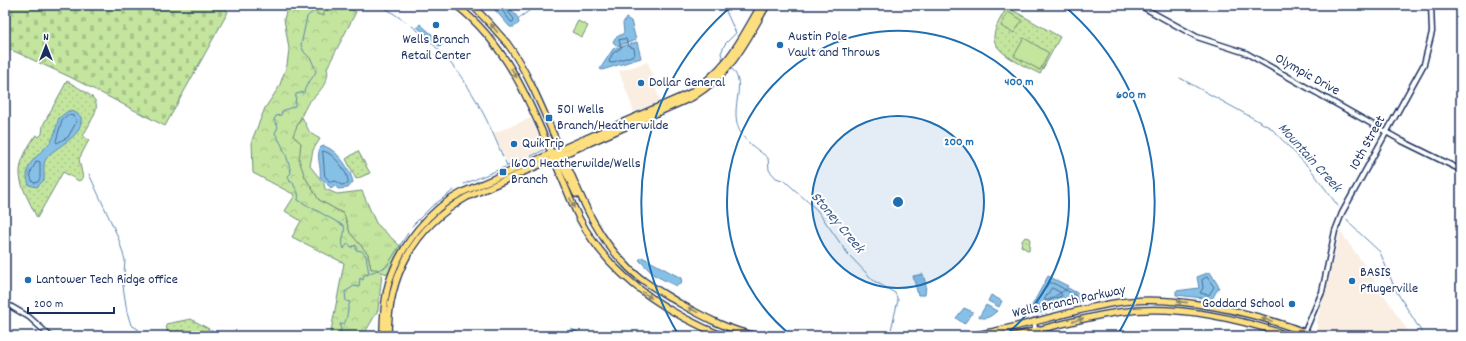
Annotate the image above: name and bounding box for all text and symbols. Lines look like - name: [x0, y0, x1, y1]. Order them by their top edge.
- marker: Wells Branch Retail Center: [431, 20, 441, 30]
- one-way arrow: [489, 22, 498, 33]
- north arrow: [26, 26, 66, 66]
- place label: Austin Pole Vault and Throws: [788, 27, 880, 63]
- text: N: [43, 30, 49, 46]
- place label: Wells Branch Retail Center: [401, 30, 472, 66]
- marker: Austin Pole Vault and Throws: [775, 40, 785, 50]
- street label: Olympic Drive: [1271, 49, 1343, 101]
- one-way arrow: [511, 67, 518, 79]
- place label: Dollar General: [649, 73, 726, 93]
- text: 400 m: [1004, 74, 1034, 91]
- marker: Dollar General: [636, 78, 646, 88]
- text: 600 m: [1116, 87, 1146, 104]
- place label: 501 Wells Branch/Heatherwilde: [557, 100, 668, 136]
- street label: 10th Street: [1345, 112, 1391, 174]
- marker: 501 Wells Branch/Heatherwilde: [544, 113, 554, 123]
- water label: Mountain Creek: [1272, 118, 1347, 199]
- place label: QuikTrip: [522, 134, 564, 154]
- text: 200 m: [944, 134, 974, 151]
- marker: QuikTrip: [509, 139, 519, 149]
- place label: 1600 Heatherwilde/Wells Branch: [511, 154, 641, 190]
- marker: 1600 Heatherwilde/Wells Branch: [498, 167, 508, 177]
- water label: Stoney Creek: [805, 188, 870, 260]
- centre of rings: [891, 195, 905, 209]
- one-way arrow: [569, 197, 575, 208]
- place label: BASIS Pflugerville: [1360, 263, 1418, 299]
- place label: Lantower Tech Ridge office: [36, 270, 178, 290]
- marker: Lantower Tech Ridge office: [23, 275, 33, 285]
- marker: BASIS Pflugerville: [1347, 276, 1357, 286]
- street label: Wells Branch Parkway: [1011, 280, 1128, 324]
- scale bar: [28, 289, 114, 315]
- one-way arrow: [642, 291, 652, 299]
- place label: Goddard School: [1202, 294, 1285, 314]
- text: 200 m: [34, 296, 63, 313]
- one-way arrow: [1176, 299, 1188, 305]
- marker: Goddard School: [1287, 299, 1297, 309]
- one-way arrow: [687, 307, 698, 314]
- one-way arrow: [1072, 317, 1084, 323]
- one-way arrow: [1261, 317, 1273, 323]

